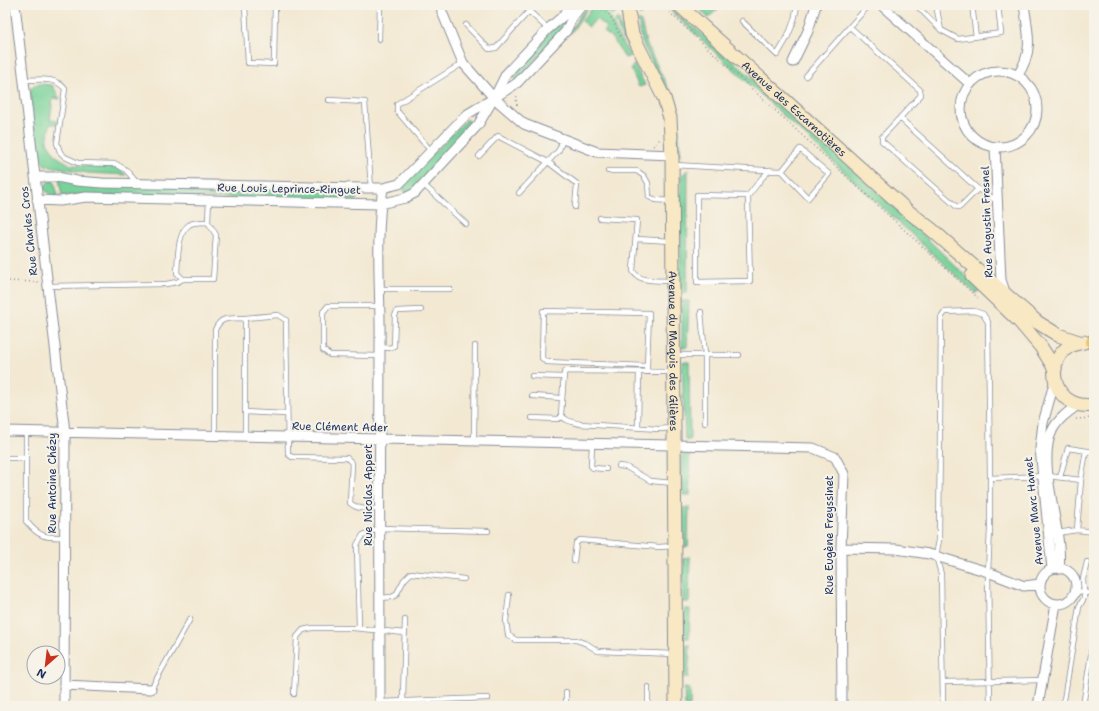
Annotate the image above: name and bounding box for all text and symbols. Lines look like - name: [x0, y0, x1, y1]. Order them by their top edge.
- street label: Avenue des Escarnotières: [738, 57, 850, 160]
- street label: Rue Augustin Fresnel: [978, 165, 996, 278]
- street label: Rue Louis Leprince-Ringuet: [217, 180, 361, 198]
- street label: Rue Charles Cros: [17, 185, 41, 277]
- street label: Avenue du Maquis des Glières: [665, 271, 682, 431]
- street label: Rue Clément Ader: [292, 419, 388, 435]
- street label: Rue Antoine Chézy: [45, 433, 60, 533]
- street label: Rue Nicolas Appert: [361, 444, 376, 546]
- street label: Avenue Marc Hamet: [1021, 456, 1047, 566]
- street label: Rue Eugène Freyssinet: [822, 475, 837, 595]
- north arrow: [26, 645, 66, 685]
- text: N: [34, 665, 49, 682]

